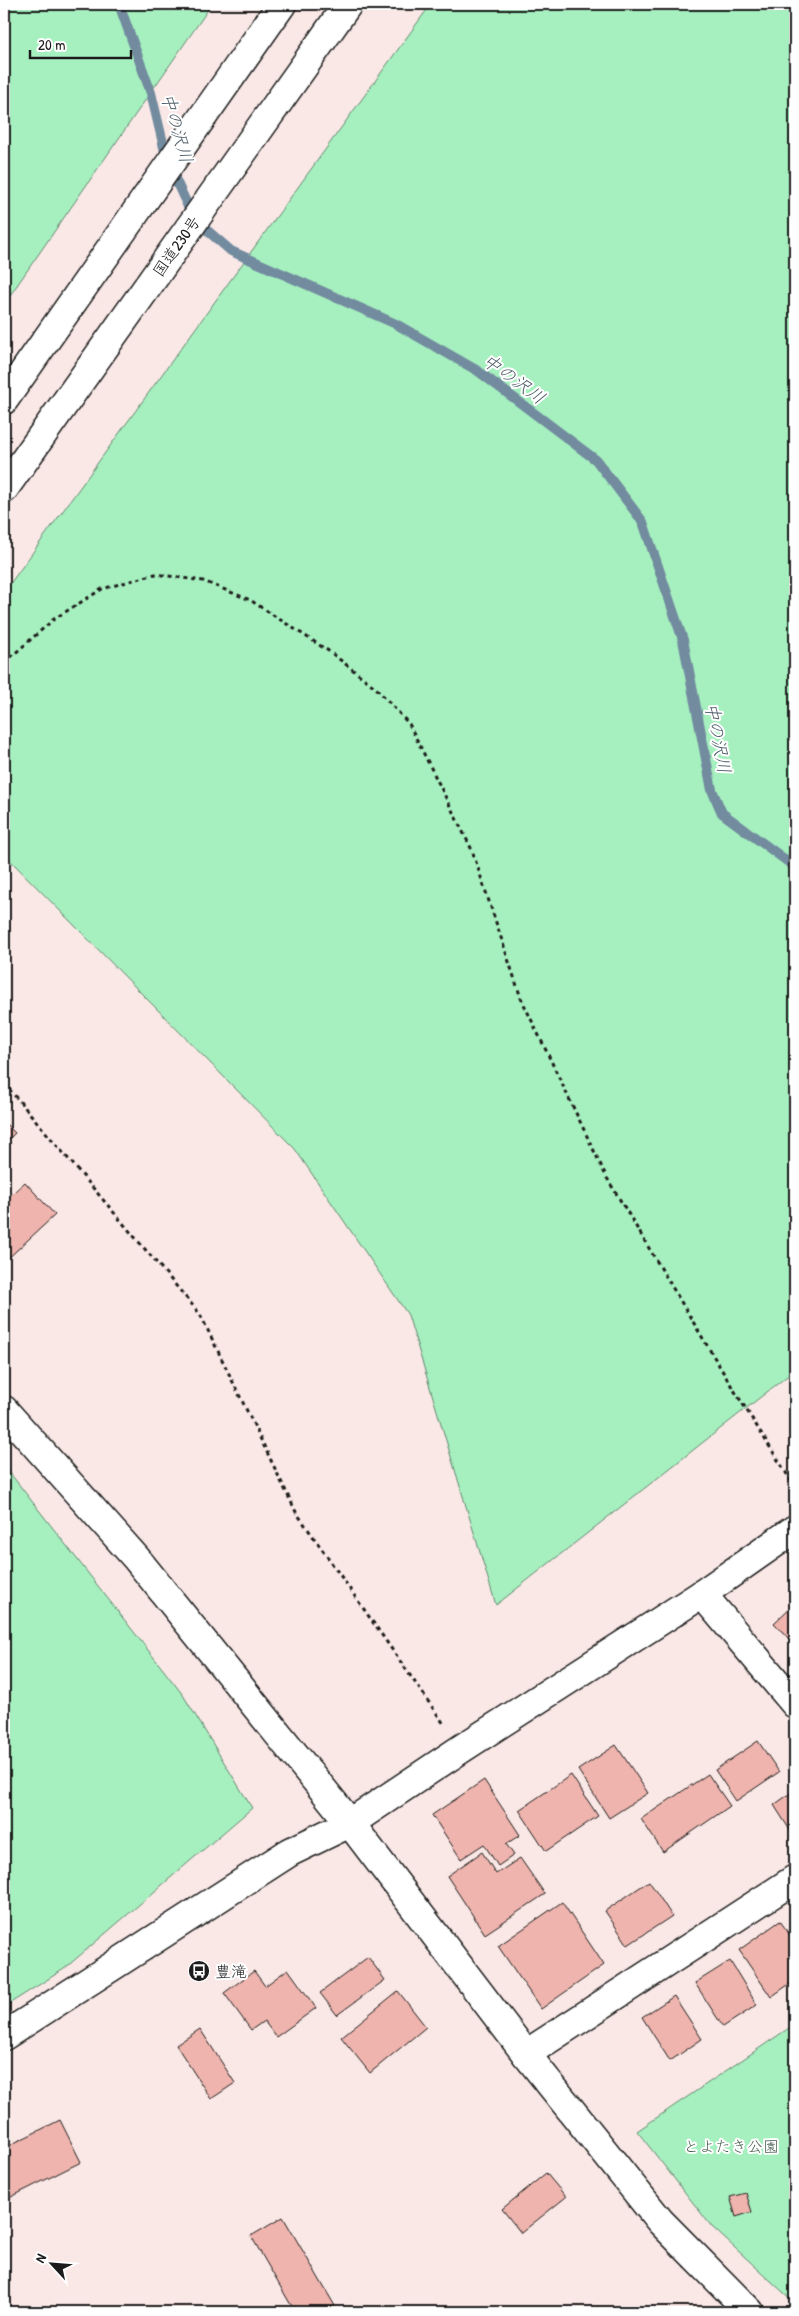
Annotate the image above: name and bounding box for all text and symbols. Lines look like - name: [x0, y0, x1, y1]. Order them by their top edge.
- scale bar: [30, 28, 131, 60]
- text: 20 m: [38, 34, 65, 55]
- water label: 中の沢川: [156, 90, 199, 166]
- street label: 国道230号: [147, 211, 205, 281]
- water label: 中の沢川: [478, 347, 551, 410]
- water label: 中の沢川: [699, 700, 738, 776]
- bus stop icon: 豊滝: [187, 1959, 211, 1983]
- place label: 豊滝: [215, 1960, 247, 1982]
- park label: とよたき公園: [683, 2135, 779, 2157]
- north arrow: [28, 2238, 78, 2288]
- text: N: [30, 2250, 50, 2266]

